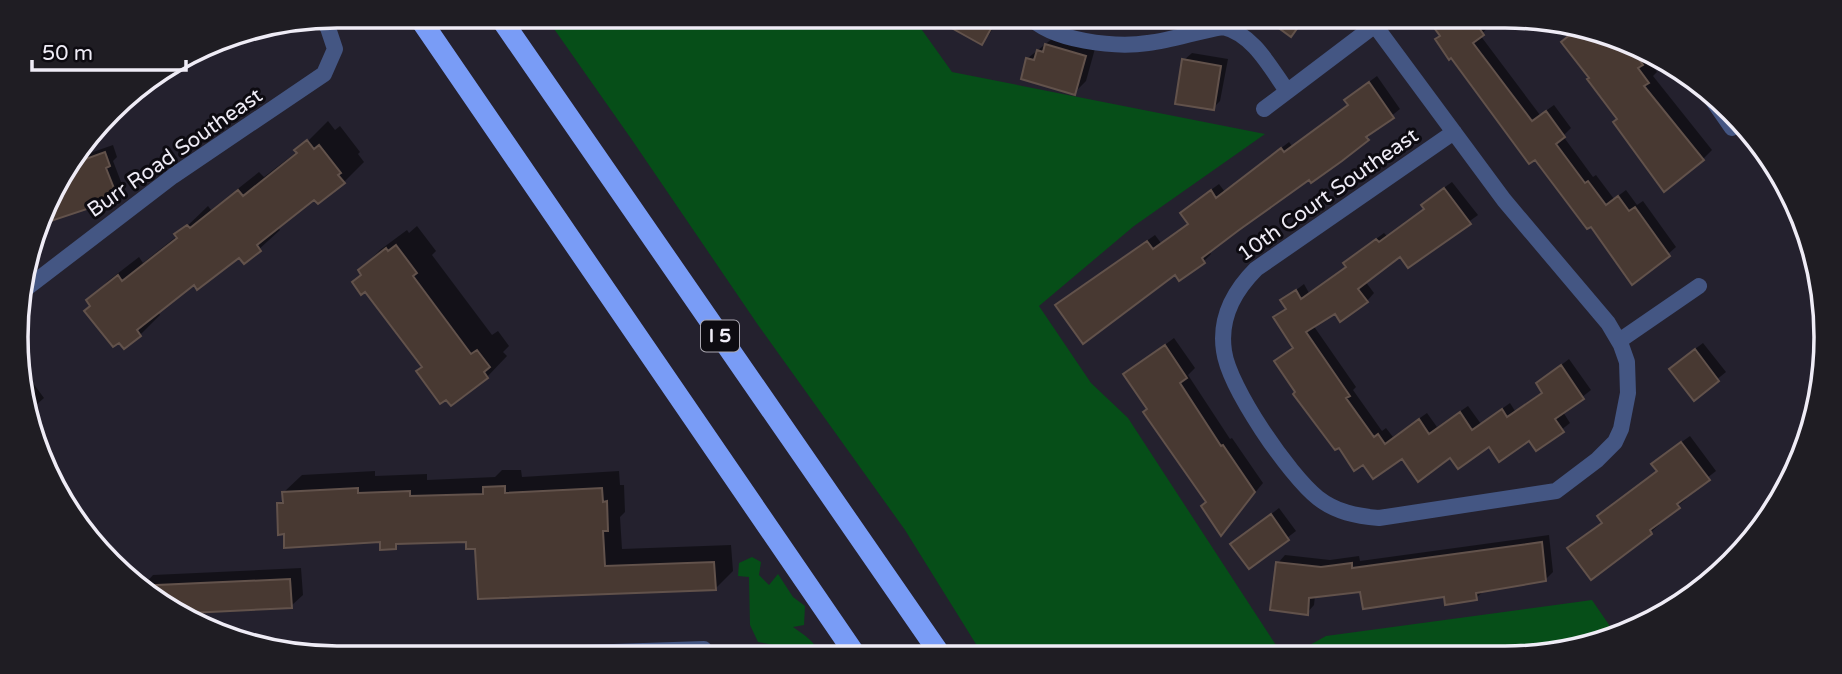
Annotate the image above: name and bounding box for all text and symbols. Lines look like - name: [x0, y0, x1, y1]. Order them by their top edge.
- scale bar: [32, 28, 186, 72]
- text: 50 m: [42, 41, 93, 66]
- street label: Burr Road Southeast: [83, 83, 267, 223]
- street label: 10th Court Southeast: [1233, 123, 1423, 267]
- road number: I 5: [701, 320, 739, 352]

